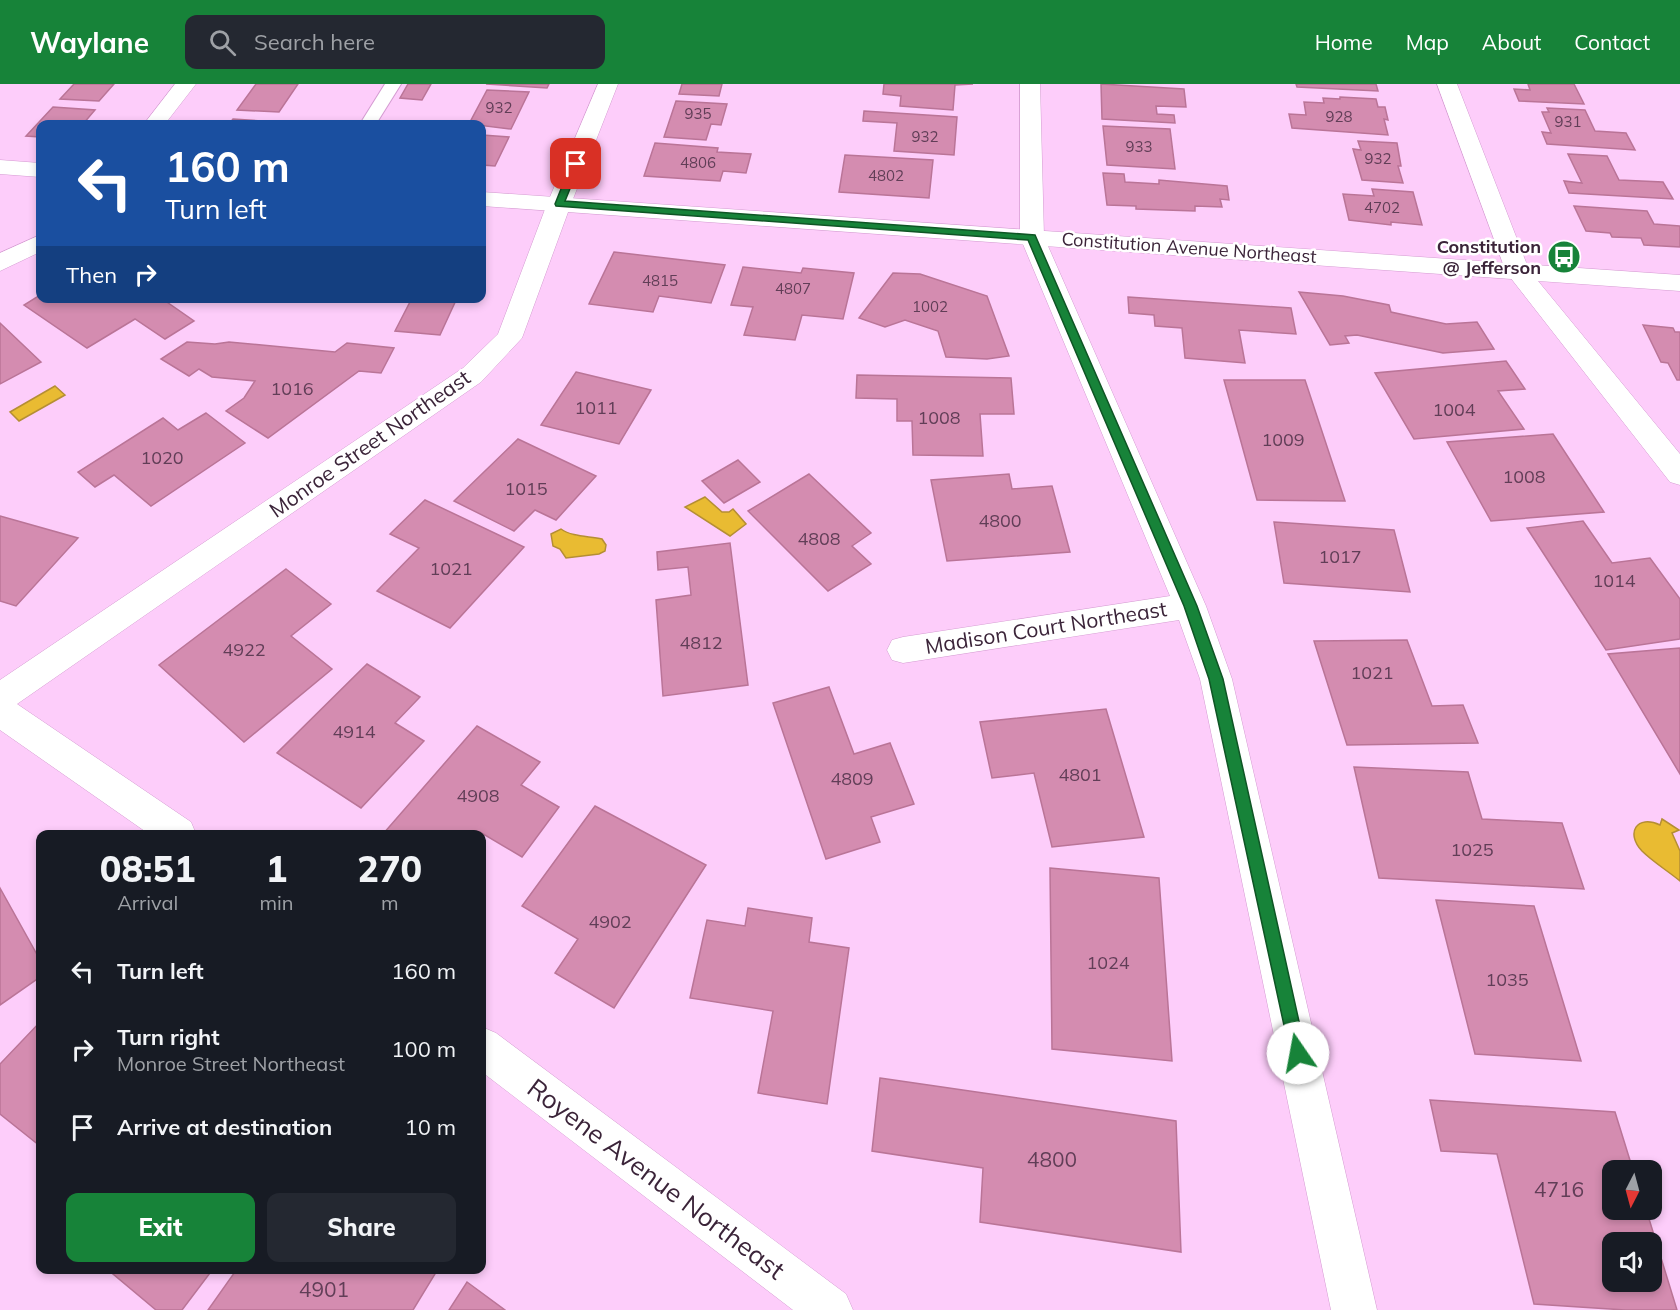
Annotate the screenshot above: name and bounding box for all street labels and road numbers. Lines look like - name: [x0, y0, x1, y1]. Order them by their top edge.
- street label: Constitution Avenue Northeast: [1061, 227, 1317, 268]
- street label: Monroe Street Northeast: [264, 364, 475, 523]
- street label: Madison Court Northeast: [923, 595, 1169, 659]
- street label: Royene Avenue Northeast: [521, 1071, 792, 1286]

